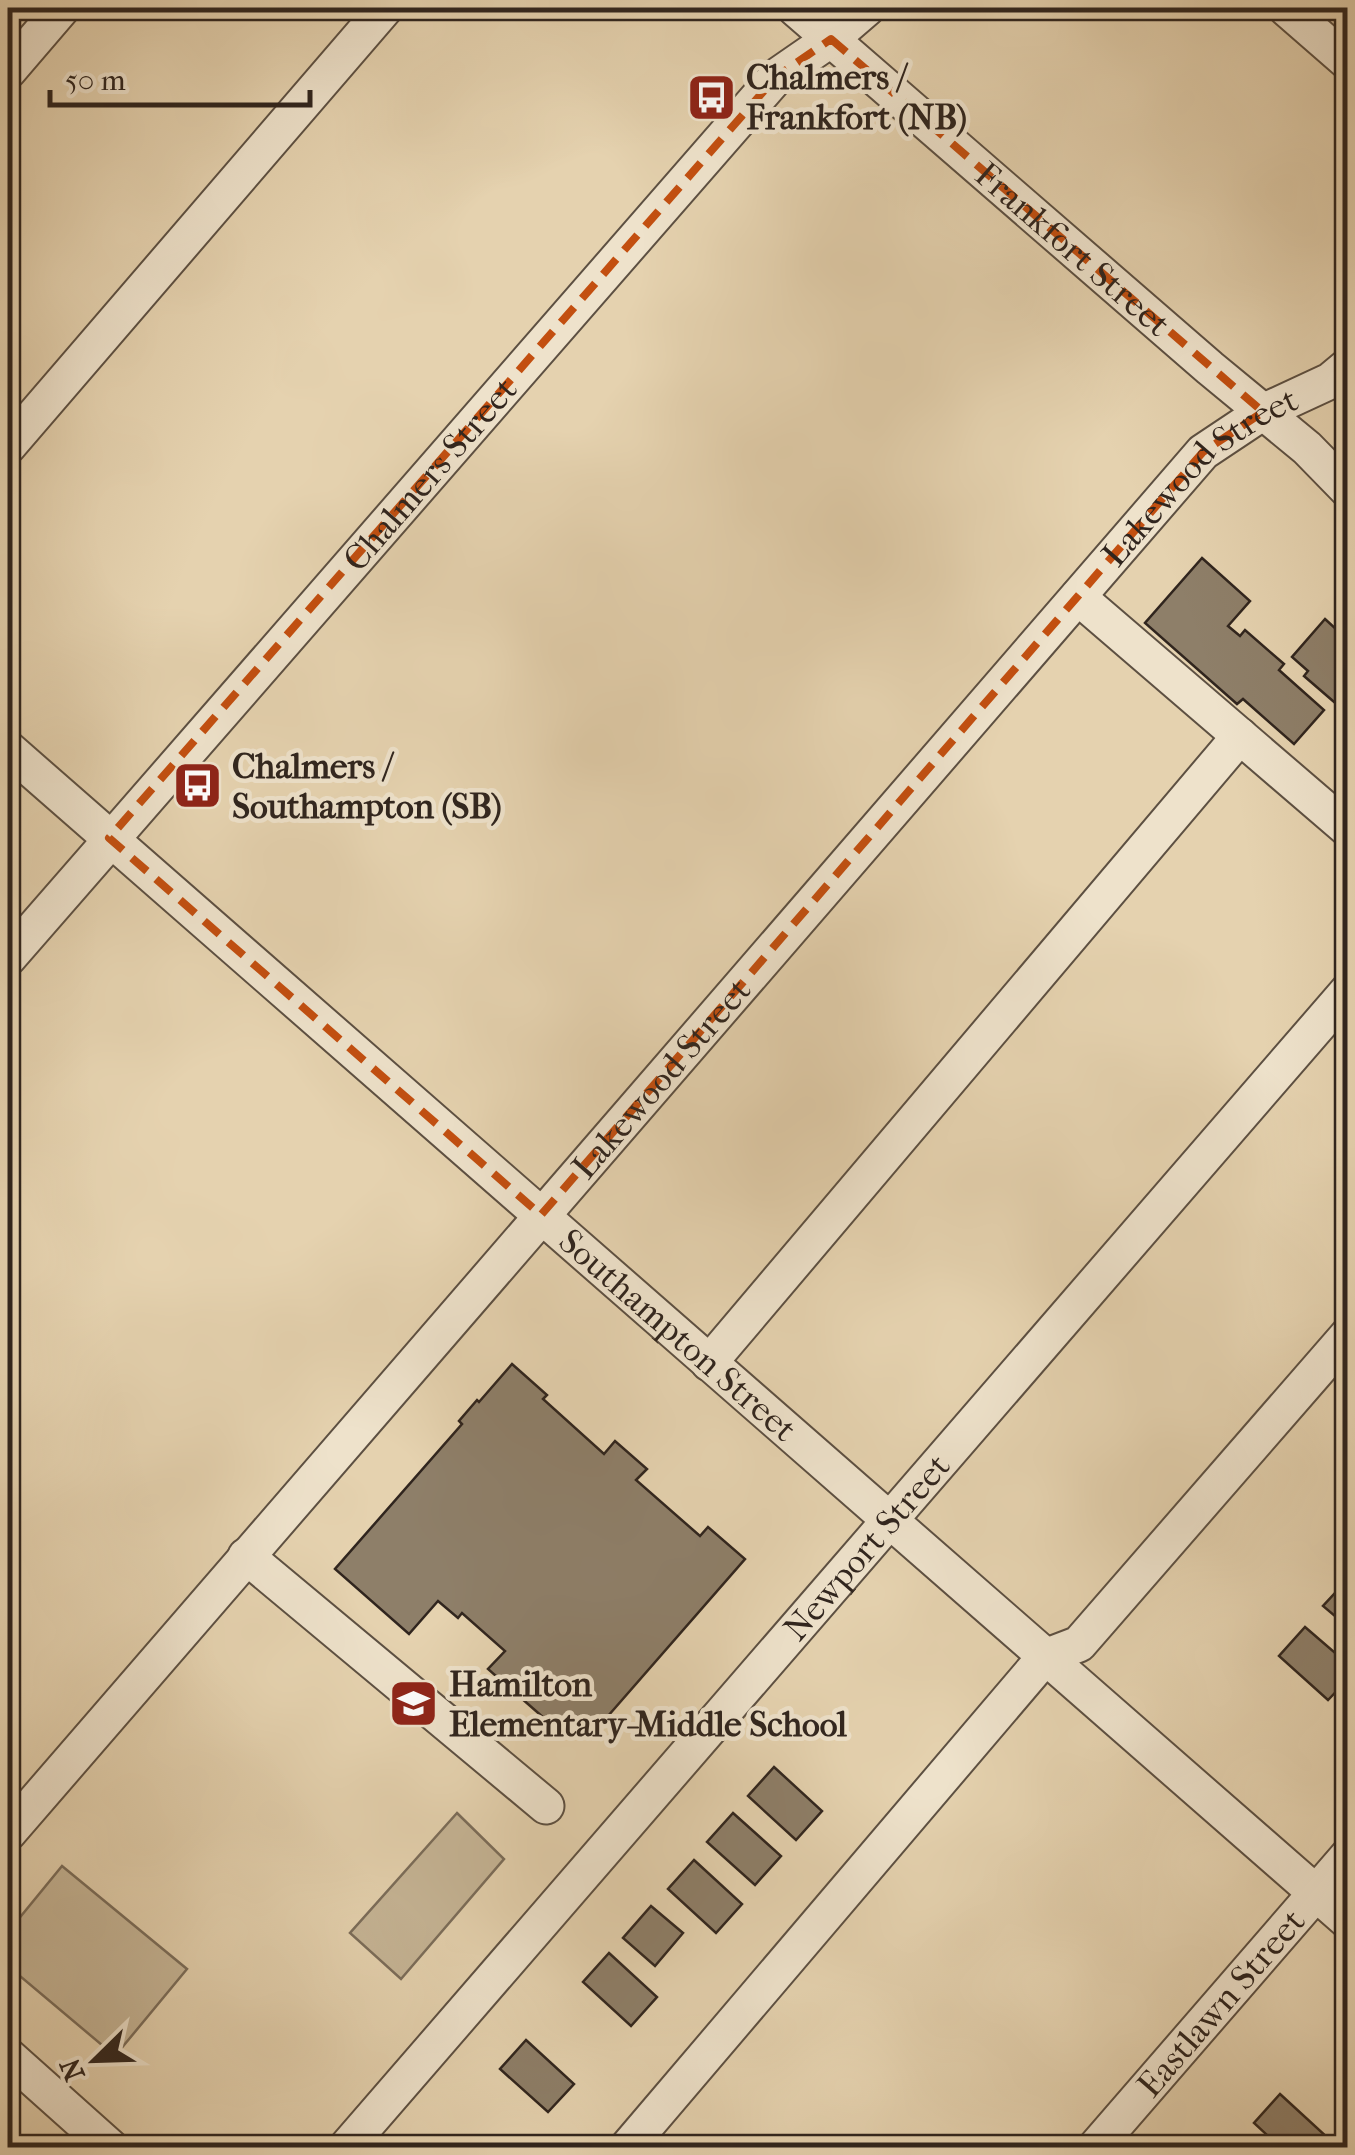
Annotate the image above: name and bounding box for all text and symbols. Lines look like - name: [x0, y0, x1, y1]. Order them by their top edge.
- scale bar: [50, 45, 310, 107]
- place label: Chalmers / Frankfort (NB): [746, 57, 967, 138]
- text: 50 m: [65, 63, 126, 98]
- bus stop icon: Chalmers / Frankfort (NB): [685, 71, 737, 123]
- street label: Frankfort Street: [967, 154, 1179, 345]
- street label: Chalmers Street: [335, 369, 526, 580]
- street label: Lakewood Street: [1094, 379, 1305, 575]
- place label: Chalmers / Southampton (SB): [232, 746, 502, 827]
- bus stop icon: Chalmers / Southampton (SB): [171, 760, 223, 812]
- street label: Lakewood Street: [564, 970, 760, 1187]
- street label: Southampton Street: [550, 1220, 805, 1450]
- street label: Newport Street: [775, 1445, 959, 1649]
- place label: Hamilton Elementary-Middle School: [449, 1664, 847, 1745]
- school or university icon: Hamilton Elementary-Middle School: [388, 1678, 440, 1730]
- street label: Eastlawn Street: [1129, 1901, 1314, 2105]
- north arrow: [45, 2010, 145, 2110]
- text: N: [53, 2053, 92, 2086]

